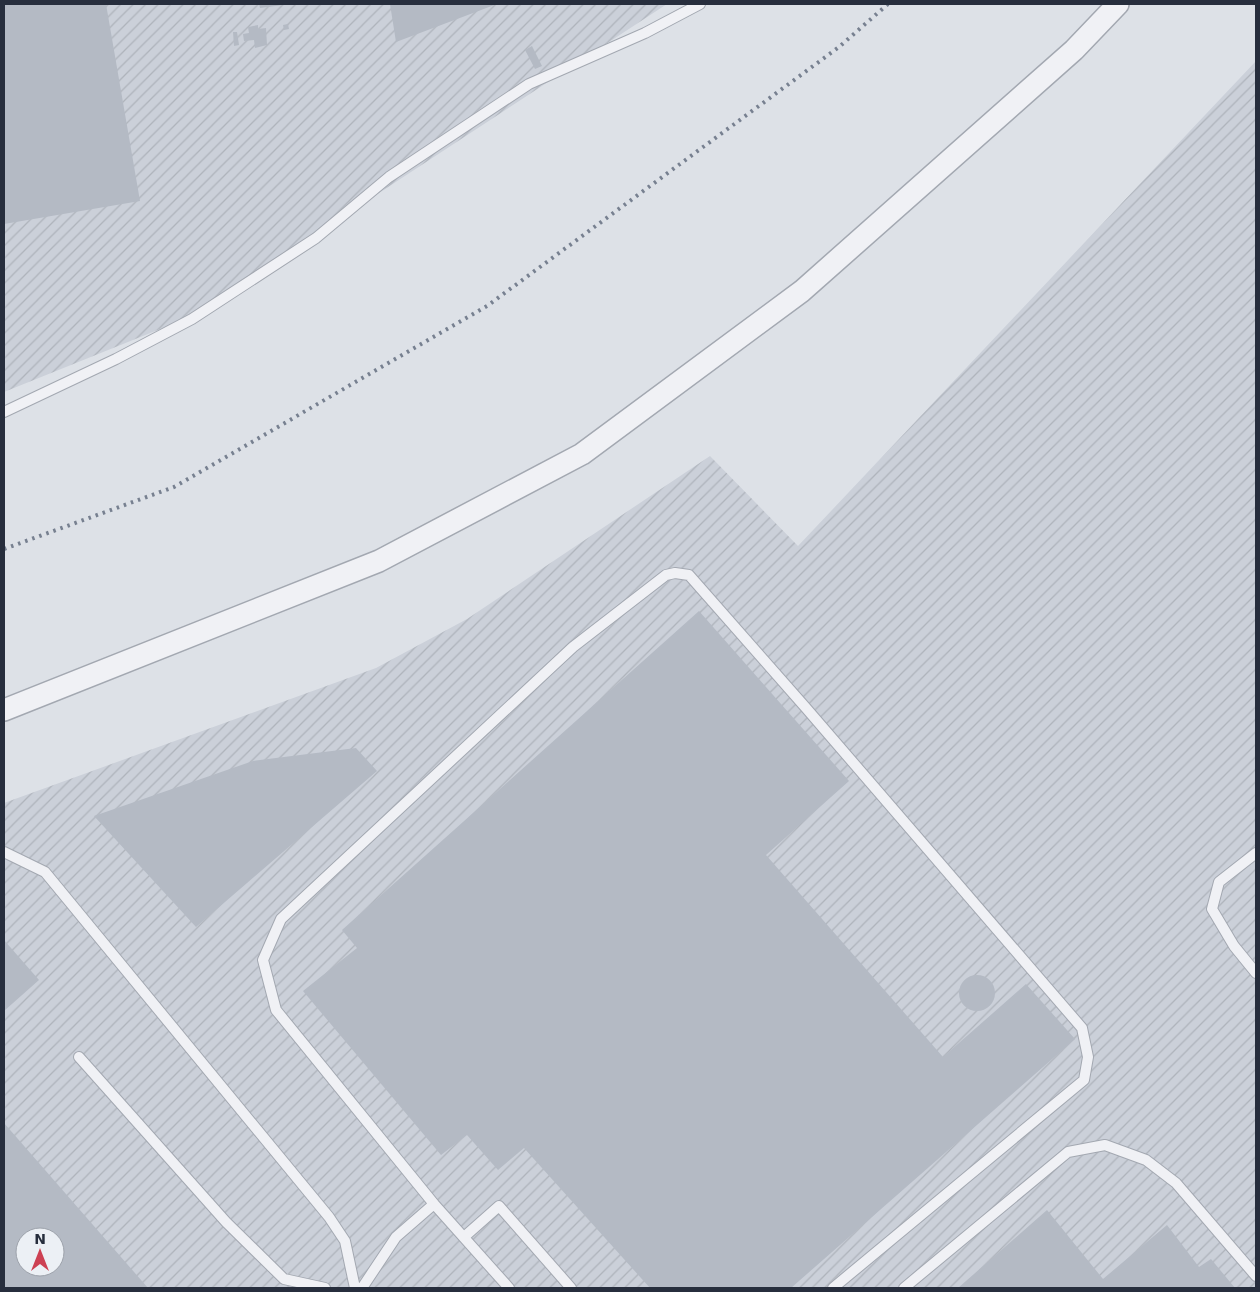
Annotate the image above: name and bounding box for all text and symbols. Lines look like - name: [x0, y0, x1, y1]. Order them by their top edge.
- north arrow: [15, 1227, 65, 1277]
- text: N: [34, 1231, 46, 1247]

